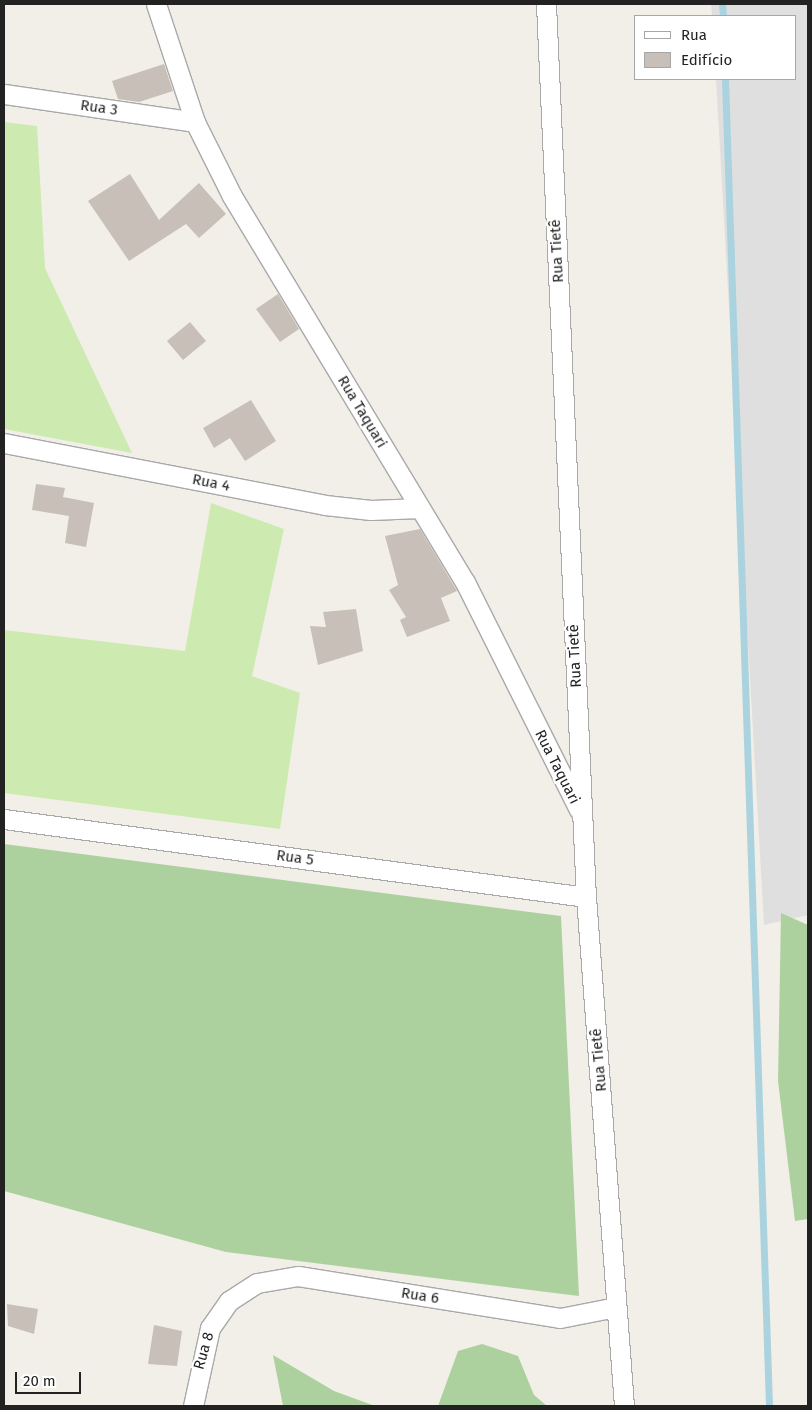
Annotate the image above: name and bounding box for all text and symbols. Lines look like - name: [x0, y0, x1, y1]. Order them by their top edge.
- legend: [634, 15, 797, 80]
- text: Rua: [681, 26, 707, 44]
- text: Edifício: [681, 51, 732, 69]
- street label: Rua 3: [79, 96, 119, 120]
- street label: Rua Tietê: [546, 219, 568, 283]
- street label: Rua Taquari: [333, 373, 391, 451]
- street label: Rua 4: [191, 471, 231, 495]
- street label: Rua Tietê: [564, 624, 586, 688]
- street label: Rua Taquari: [531, 727, 583, 807]
- street label: Rua 5: [275, 846, 315, 870]
- street label: Rua Tietê: [587, 1028, 611, 1092]
- street label: Rua 6: [400, 1284, 440, 1308]
- street label: Rua 8: [190, 1330, 218, 1372]
- scale bar: [18, 1362, 84, 1394]
- text: 20 m: [23, 1372, 56, 1390]

